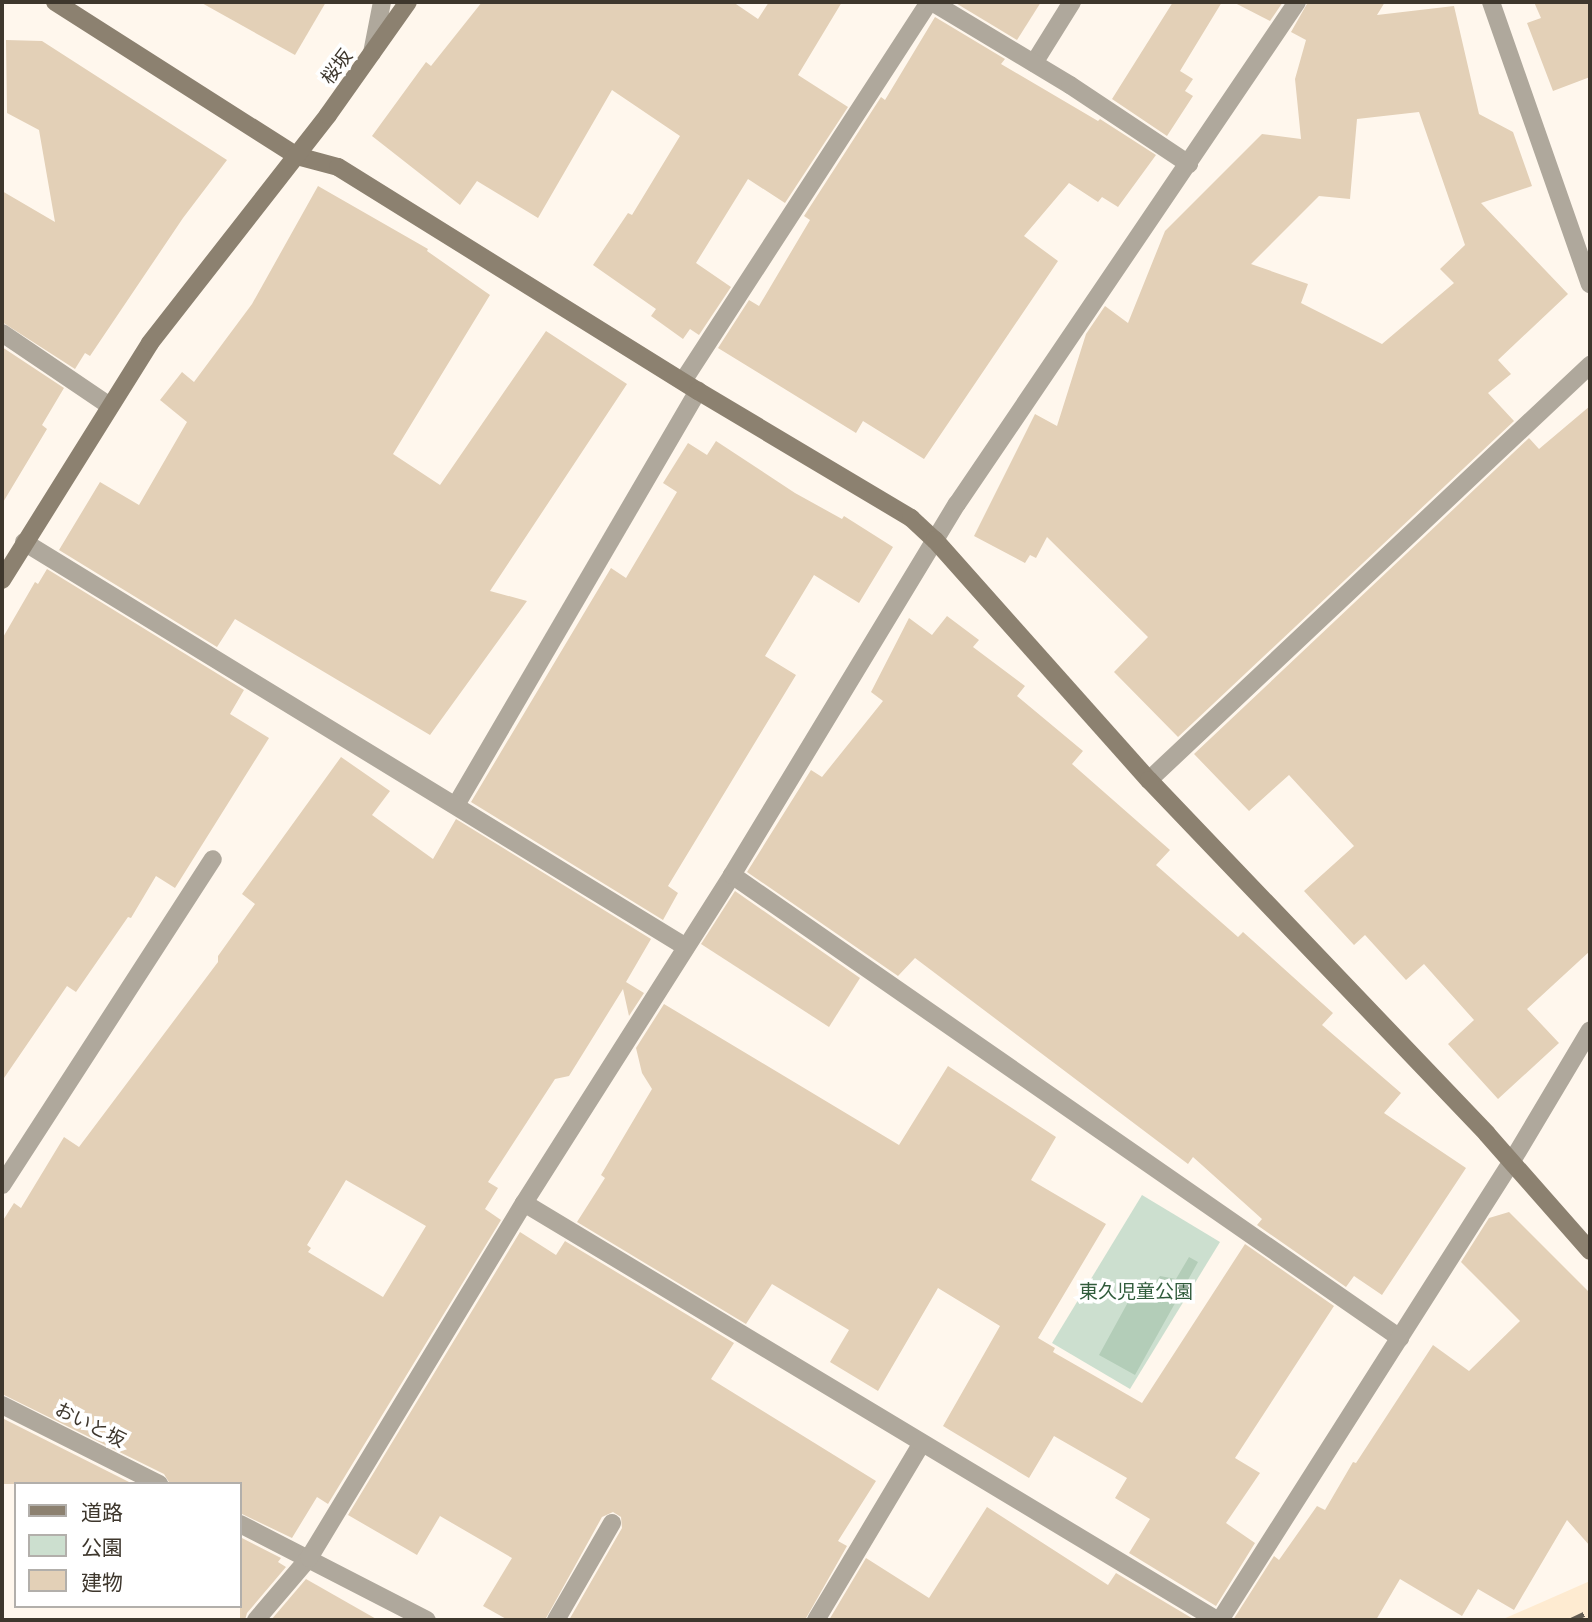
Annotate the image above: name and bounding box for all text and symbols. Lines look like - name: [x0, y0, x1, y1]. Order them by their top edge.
- street label: 桜坂: [316, 45, 358, 89]
- park label: 東久児童公園: [1079, 1281, 1193, 1303]
- street label: おいと坂: [51, 1398, 129, 1452]
- legend: [14, 1482, 242, 1608]
- text: 道路: [81, 1500, 123, 1526]
- text: 公園: [81, 1535, 123, 1561]
- text: 建物: [81, 1570, 123, 1596]

